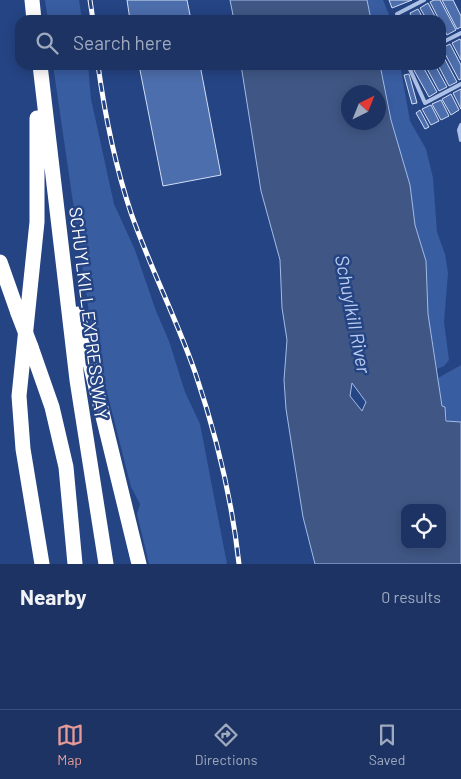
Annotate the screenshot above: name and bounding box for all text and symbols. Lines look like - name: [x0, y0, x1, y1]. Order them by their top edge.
- search box: [15, 15, 446, 70]
- icon: search: [33, 29, 61, 57]
- text: Search here: [73, 31, 172, 54]
- north arrow: [341, 85, 386, 130]
- street label: SCHUYLKILL EXPRESSWAY: [65, 205, 113, 420]
- water label: Schuylkill River: [331, 253, 376, 376]
- map controls: [401, 504, 446, 549]
- button: locate: [401, 504, 446, 549]
- text: Nearby: [20, 584, 86, 609]
- text: 0 results: [381, 587, 441, 606]
- tab: Map: [56, 721, 84, 768]
- tab: Directions: [195, 721, 257, 768]
- tab: Saved: [369, 721, 405, 768]

